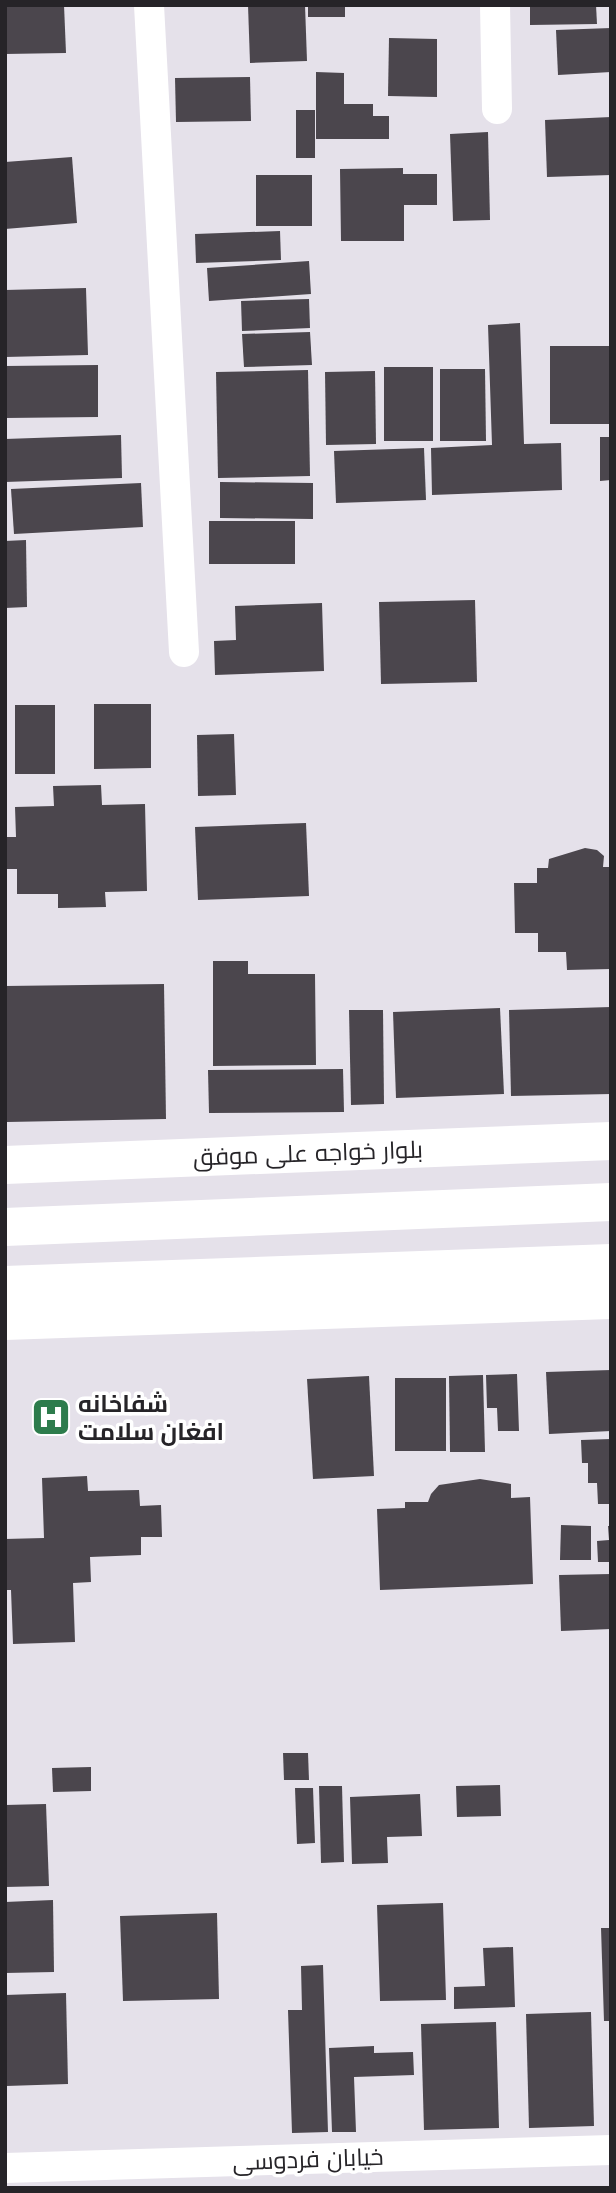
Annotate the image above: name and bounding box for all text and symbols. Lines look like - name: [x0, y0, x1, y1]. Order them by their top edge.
- street label: بلوار خواجه علی موفق: [193, 1134, 423, 1173]
- place label: شفاخانه افغان سلامت: [78, 1389, 224, 1446]
- hospital icon: شفاخانه افغان سلامت: [30, 1396, 72, 1438]
- street label: خیابان فردوسی: [232, 2142, 384, 2176]

